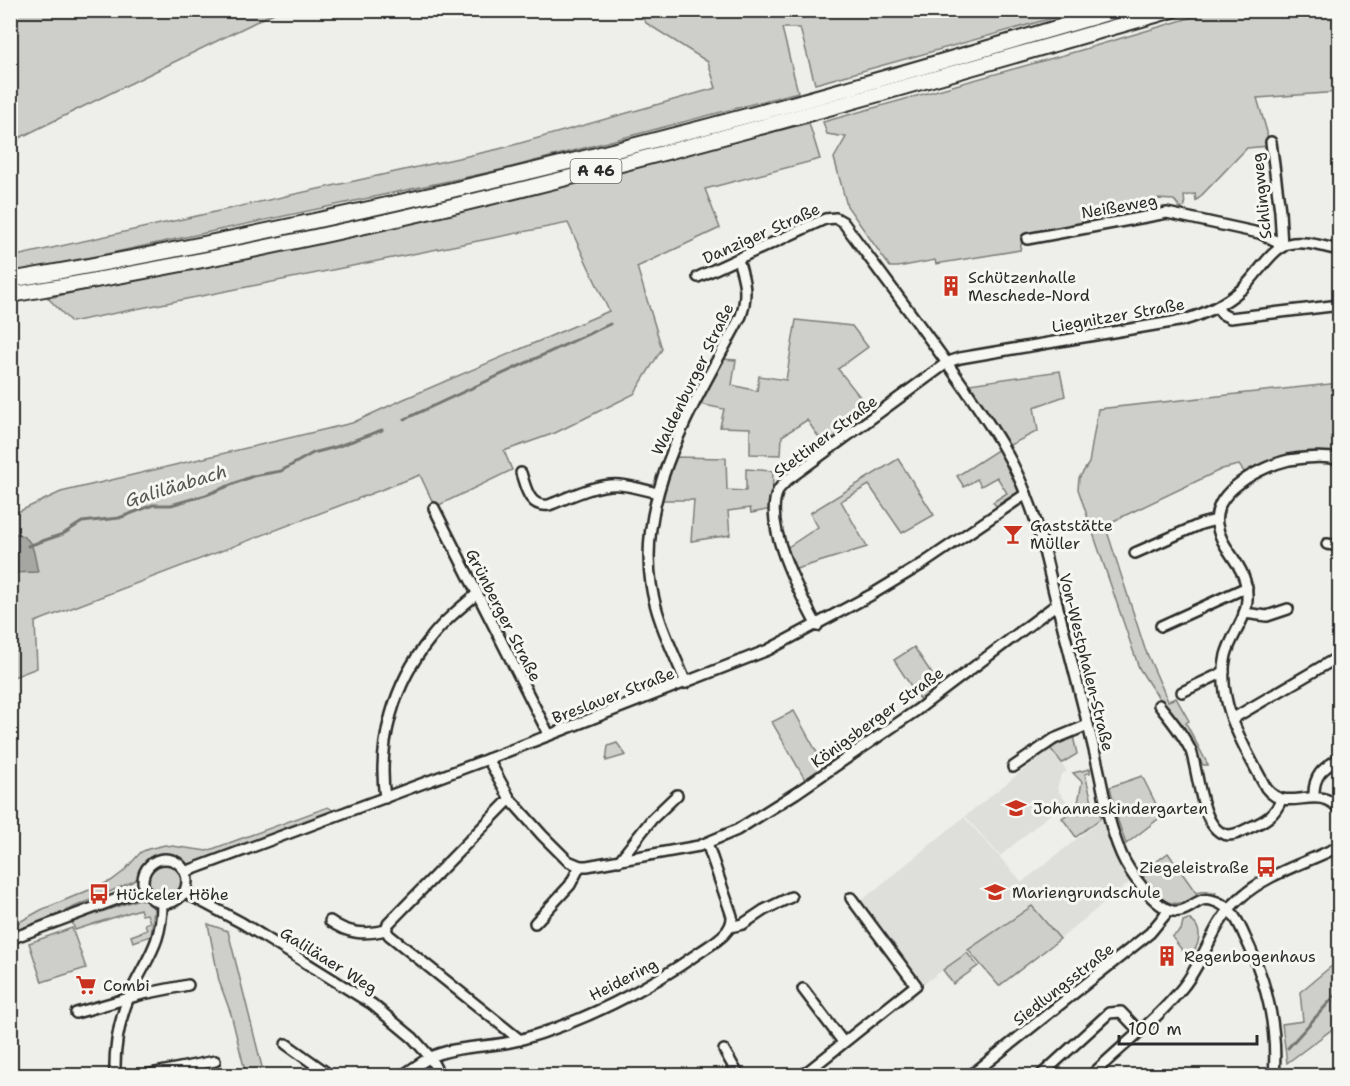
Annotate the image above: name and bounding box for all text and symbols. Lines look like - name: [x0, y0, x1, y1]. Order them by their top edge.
- street label: Schlingweg: [1246, 151, 1276, 240]
- road number: A 46: [570, 159, 622, 183]
- street label: Neißeweg: [1079, 189, 1159, 224]
- street label: Danziger Straße: [699, 198, 823, 269]
- place label: Schützenhalle Meschede-Nord: [968, 267, 1090, 306]
- building icon: Schützenhalle Meschede-Nord: [939, 274, 963, 298]
- street label: Liegnitzer Straße: [1050, 293, 1186, 338]
- street label: Waldenburger Straße: [647, 300, 738, 459]
- street label: Stettiner Straße: [769, 390, 881, 482]
- water label: Galiläabach: [122, 459, 230, 513]
- place label: Gaststätte Müller: [1030, 515, 1113, 554]
- bar icon: Gaststätte Müller: [1001, 522, 1025, 546]
- street label: Grünberger Straße: [461, 545, 546, 685]
- street label: Von-Westphalen-Straße: [1054, 571, 1119, 753]
- street label: Breslauer Straße: [549, 662, 677, 728]
- street label: Königsberger Straße: [807, 662, 948, 773]
- school or university icon: Johanneskindergarten: [1004, 796, 1028, 820]
- place label: Johanneskindergarten: [1033, 798, 1208, 819]
- bus stop icon: Ziegeleistraße: [1254, 855, 1278, 879]
- place label: Ziegeleistraße: [1139, 857, 1249, 878]
- school or university icon: Mariengrundschule: [983, 880, 1007, 904]
- bus stop icon: Hückeler Höhe: [87, 882, 111, 906]
- place label: Mariengrundschule: [1012, 882, 1161, 903]
- place label: Hückeler Höhe: [116, 884, 229, 905]
- street label: Galiläaer Weg: [276, 922, 381, 999]
- street label: Siedlungsstraße: [1008, 938, 1118, 1031]
- building icon: Regenbogenhaus: [1155, 944, 1179, 968]
- place label: Regenbogenhaus: [1184, 946, 1316, 967]
- street label: Heidering: [585, 953, 661, 1006]
- supermarket icon: Combi: [74, 973, 98, 997]
- place label: Combi: [103, 975, 150, 996]
- scale bar: [1119, 1008, 1257, 1046]
- text: 100 m: [1128, 1017, 1182, 1041]

